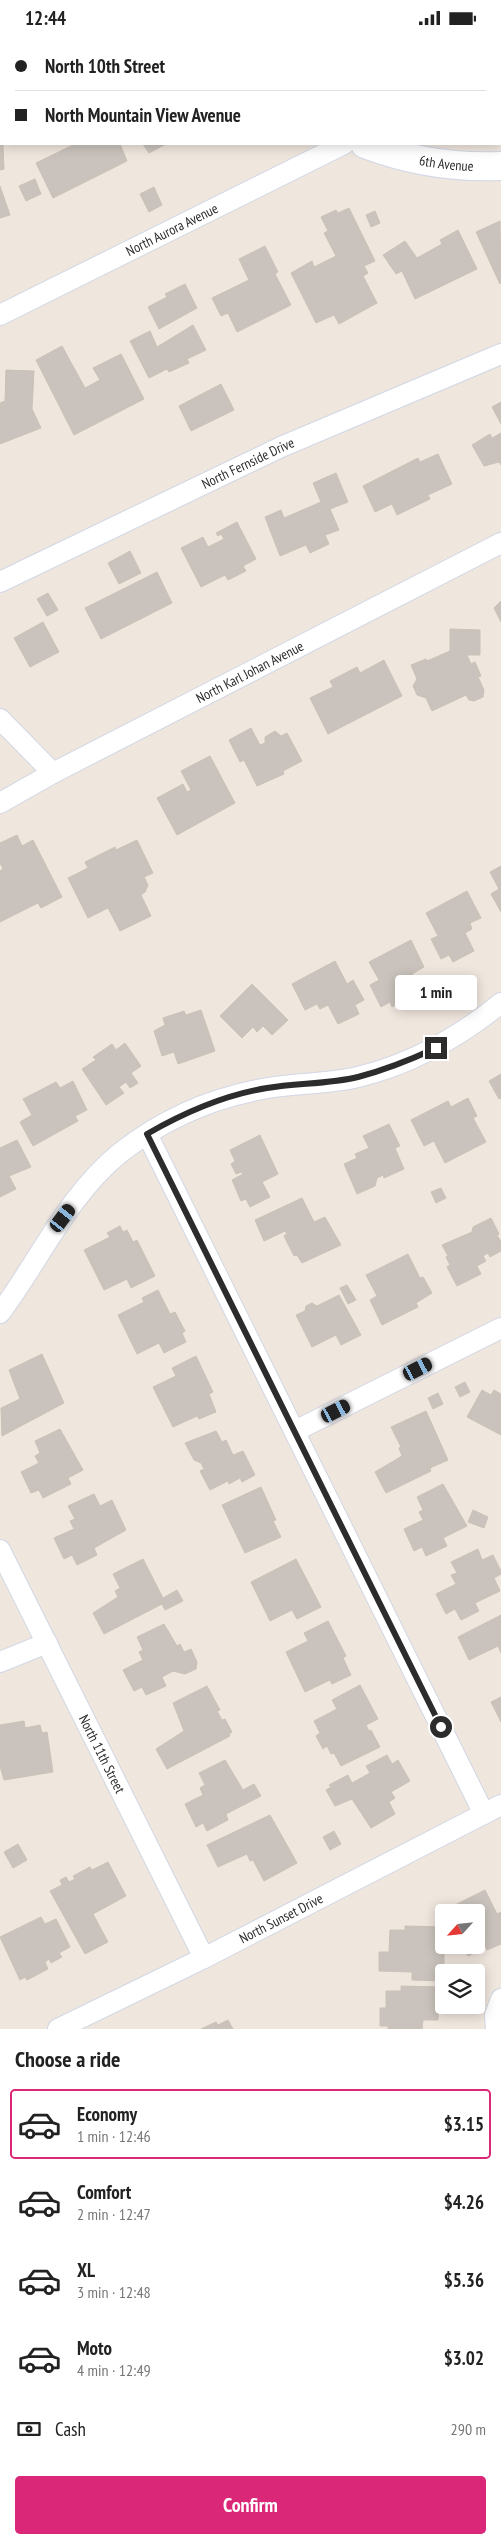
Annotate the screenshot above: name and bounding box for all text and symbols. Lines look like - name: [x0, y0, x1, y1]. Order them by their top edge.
- text: 12:44: [25, 6, 66, 30]
- text: North 10th Street: [45, 54, 165, 78]
- text: North Mountain View Avenue: [45, 103, 241, 127]
- street label: 6th Avenue: [418, 151, 474, 175]
- street label: North Aurora Avenue: [123, 199, 221, 260]
- street label: North Fernside Drive: [199, 433, 297, 493]
- street label: North Karl Johan Avenue: [193, 637, 307, 707]
- callout: 1 min: [395, 975, 477, 1011]
- text: 1 min: [420, 982, 452, 1002]
- route end: [425, 1037, 447, 1059]
- car: [47, 1202, 78, 1234]
- car: [401, 1356, 434, 1382]
- car: [319, 1398, 352, 1424]
- street label: North 11th Street: [75, 1712, 129, 1796]
- route start: [430, 1716, 452, 1738]
- street label: North Sunset Drive: [236, 1889, 326, 1947]
- north arrow: [435, 1904, 485, 1954]
- map controls: [435, 1904, 485, 2014]
- button: layers: [435, 1964, 485, 2014]
- text: Choose a ride: [15, 2045, 120, 2073]
- icon: car: [17, 2102, 62, 2147]
- text: Economy: [77, 2102, 137, 2126]
- text: $3.15: [444, 2112, 484, 2136]
- text: 1 min · 12:46: [77, 2126, 151, 2146]
- icon: car: [17, 2180, 62, 2225]
- text: Comfort: [77, 2180, 131, 2204]
- text: $4.26: [444, 2190, 484, 2214]
- text: 2 min · 12:47: [77, 2204, 151, 2224]
- icon: car: [17, 2258, 62, 2303]
- text: XL: [77, 2258, 95, 2282]
- text: $5.36: [444, 2268, 484, 2292]
- text: 3 min · 12:48: [77, 2282, 151, 2302]
- icon: car: [17, 2336, 62, 2381]
- text: Moto: [77, 2336, 112, 2360]
- text: $3.02: [444, 2346, 484, 2370]
- text: 4 min · 12:49: [77, 2360, 151, 2380]
- icon: cash: [15, 2415, 43, 2443]
- text: Cash: [55, 2417, 86, 2441]
- text: 290 m: [451, 2419, 486, 2439]
- button: Confirm: [15, 2476, 486, 2534]

